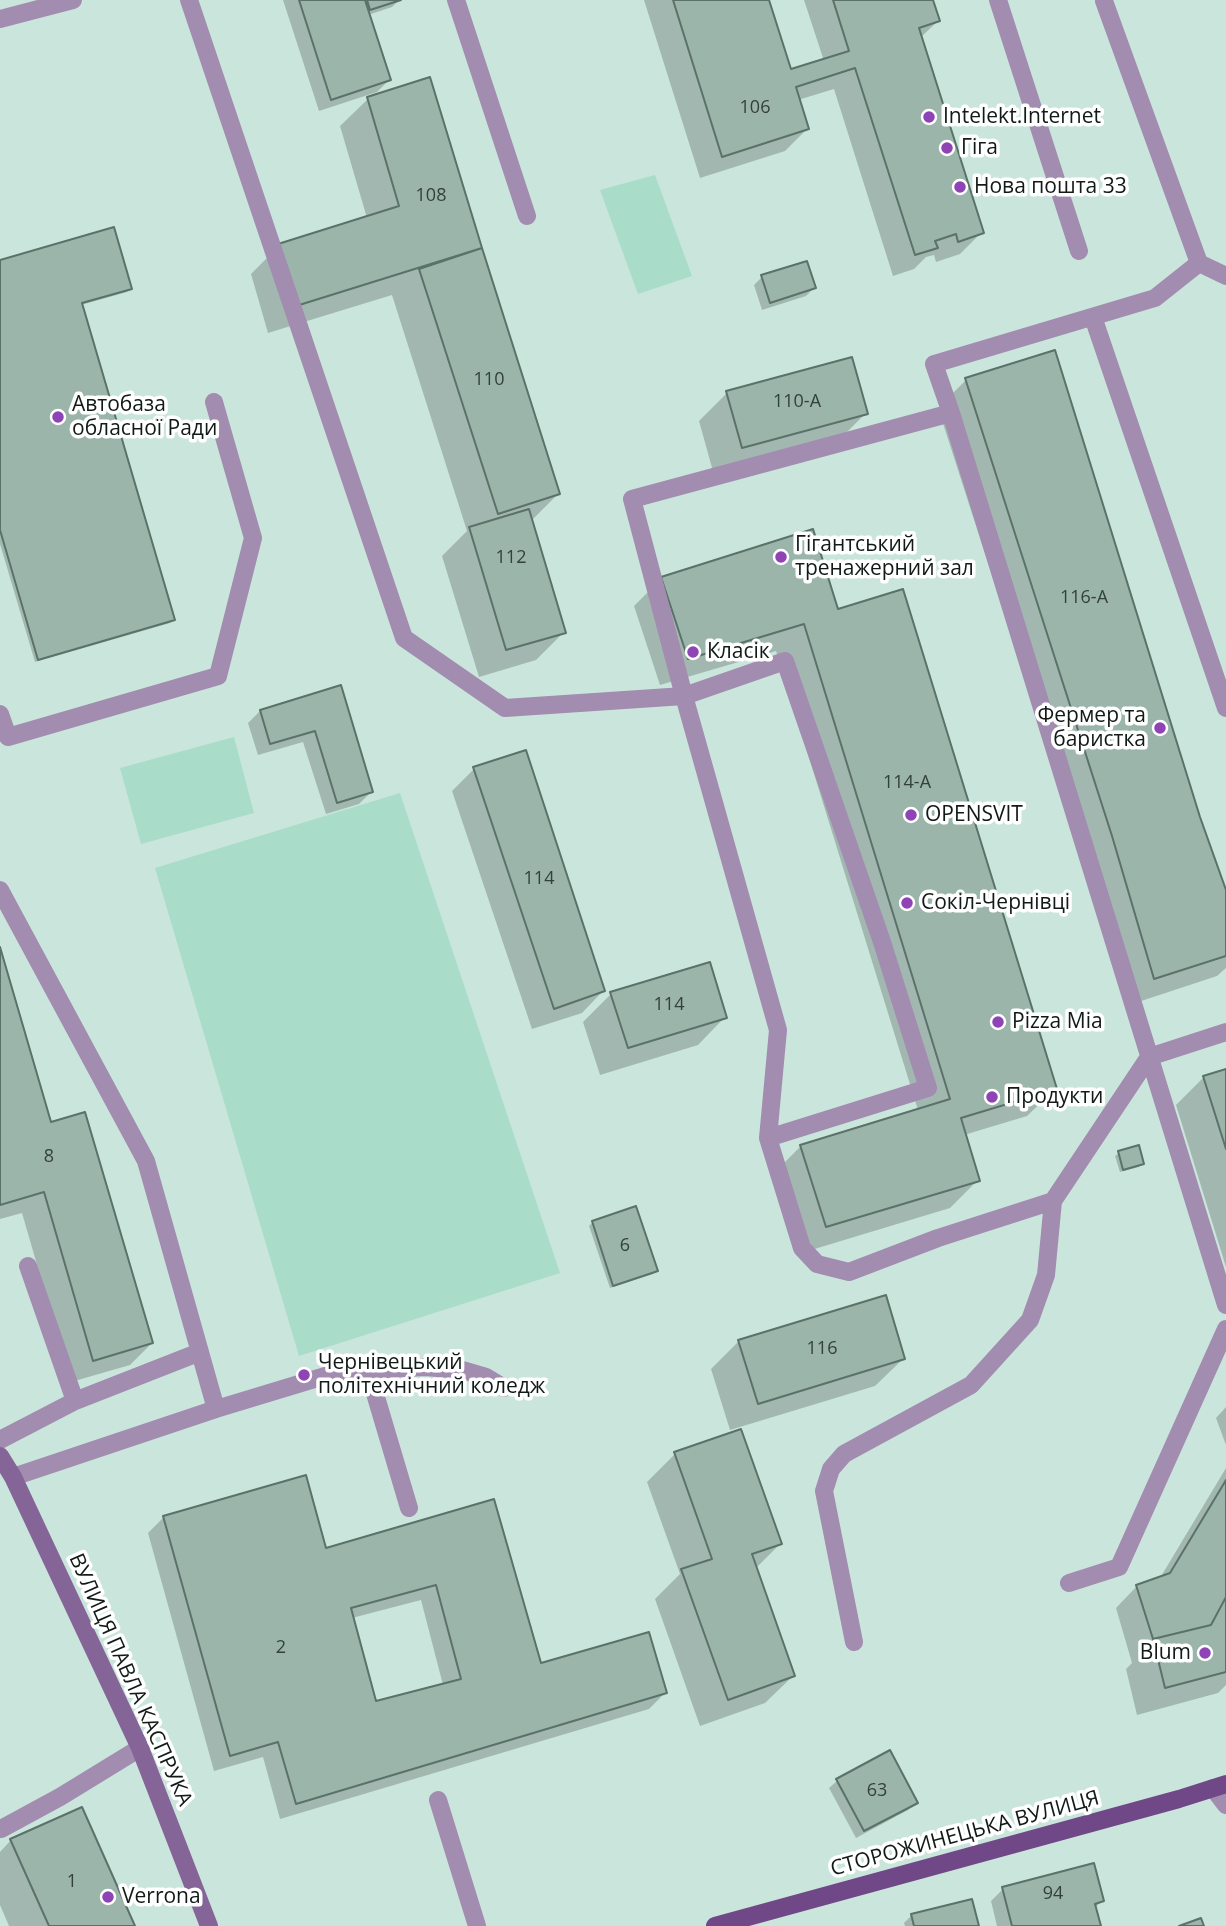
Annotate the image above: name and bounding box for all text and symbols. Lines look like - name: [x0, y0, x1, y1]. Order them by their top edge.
- house number: 106: [740, 97, 770, 119]
- place label: Intelekt.Internet: [943, 104, 1101, 130]
- marker: Intelekt.Internet: [921, 109, 937, 125]
- place label: Гіга: [961, 135, 998, 161]
- marker: Гіга: [939, 140, 955, 156]
- place label: Нова пошта 33: [974, 174, 1127, 200]
- marker: Нова пошта 33: [952, 179, 968, 195]
- house number: 108: [416, 185, 446, 207]
- house number: 110: [474, 369, 504, 391]
- house number: 110-А: [773, 391, 821, 413]
- place label: Автобаза обласної Ради: [72, 392, 217, 442]
- marker: Автобаза обласної Ради: [50, 409, 66, 425]
- place label: Гігантський тренажерний зал: [795, 532, 974, 582]
- house number: 112: [496, 547, 526, 569]
- marker: Гігантський тренажерний зал: [773, 549, 789, 565]
- house number: 116-А: [1060, 587, 1108, 609]
- place label: Класік: [707, 639, 770, 665]
- marker: Класік: [685, 644, 701, 660]
- place label: Фермер та баристка: [1038, 703, 1146, 753]
- marker: Фермер та баристка: [1152, 720, 1168, 736]
- house number: 114-А: [883, 772, 931, 794]
- place label: OPENSVIT: [925, 802, 1023, 828]
- marker: OPENSVIT: [903, 807, 919, 823]
- house number: 114: [524, 868, 554, 890]
- place label: Сокіл-Чернівці: [921, 890, 1070, 916]
- marker: Сокіл-Чернівці: [899, 895, 915, 911]
- house number: 114: [654, 994, 684, 1016]
- place label: Pizza Mia: [1012, 1009, 1103, 1035]
- marker: Pizza Mia: [990, 1014, 1006, 1030]
- place label: Продукти: [1006, 1084, 1103, 1110]
- marker: Продукти: [984, 1089, 1000, 1105]
- house number: 8: [44, 1146, 54, 1168]
- house number: 6: [620, 1235, 630, 1257]
- house number: 116: [807, 1338, 837, 1360]
- place label: Чернівецький політехнічний коледж: [318, 1350, 545, 1400]
- marker: Чернівецький політехнічний коледж: [296, 1367, 312, 1383]
- street label: ВУЛИЦЯ ПАВЛА КАСПРУКА: [63, 1550, 197, 1810]
- house number: 2: [276, 1637, 286, 1659]
- place label: Blum: [1140, 1640, 1191, 1666]
- marker: Blum: [1197, 1645, 1213, 1661]
- house number: 63: [867, 1780, 887, 1802]
- street label: СТОРОЖИНЕЦЬКА ВУЛИЦЯ: [828, 1786, 1102, 1882]
- house number: 1: [67, 1871, 77, 1893]
- house number: 94: [1043, 1883, 1063, 1905]
- place label: Verrona: [122, 1884, 201, 1910]
- marker: Verrona: [100, 1889, 116, 1905]

